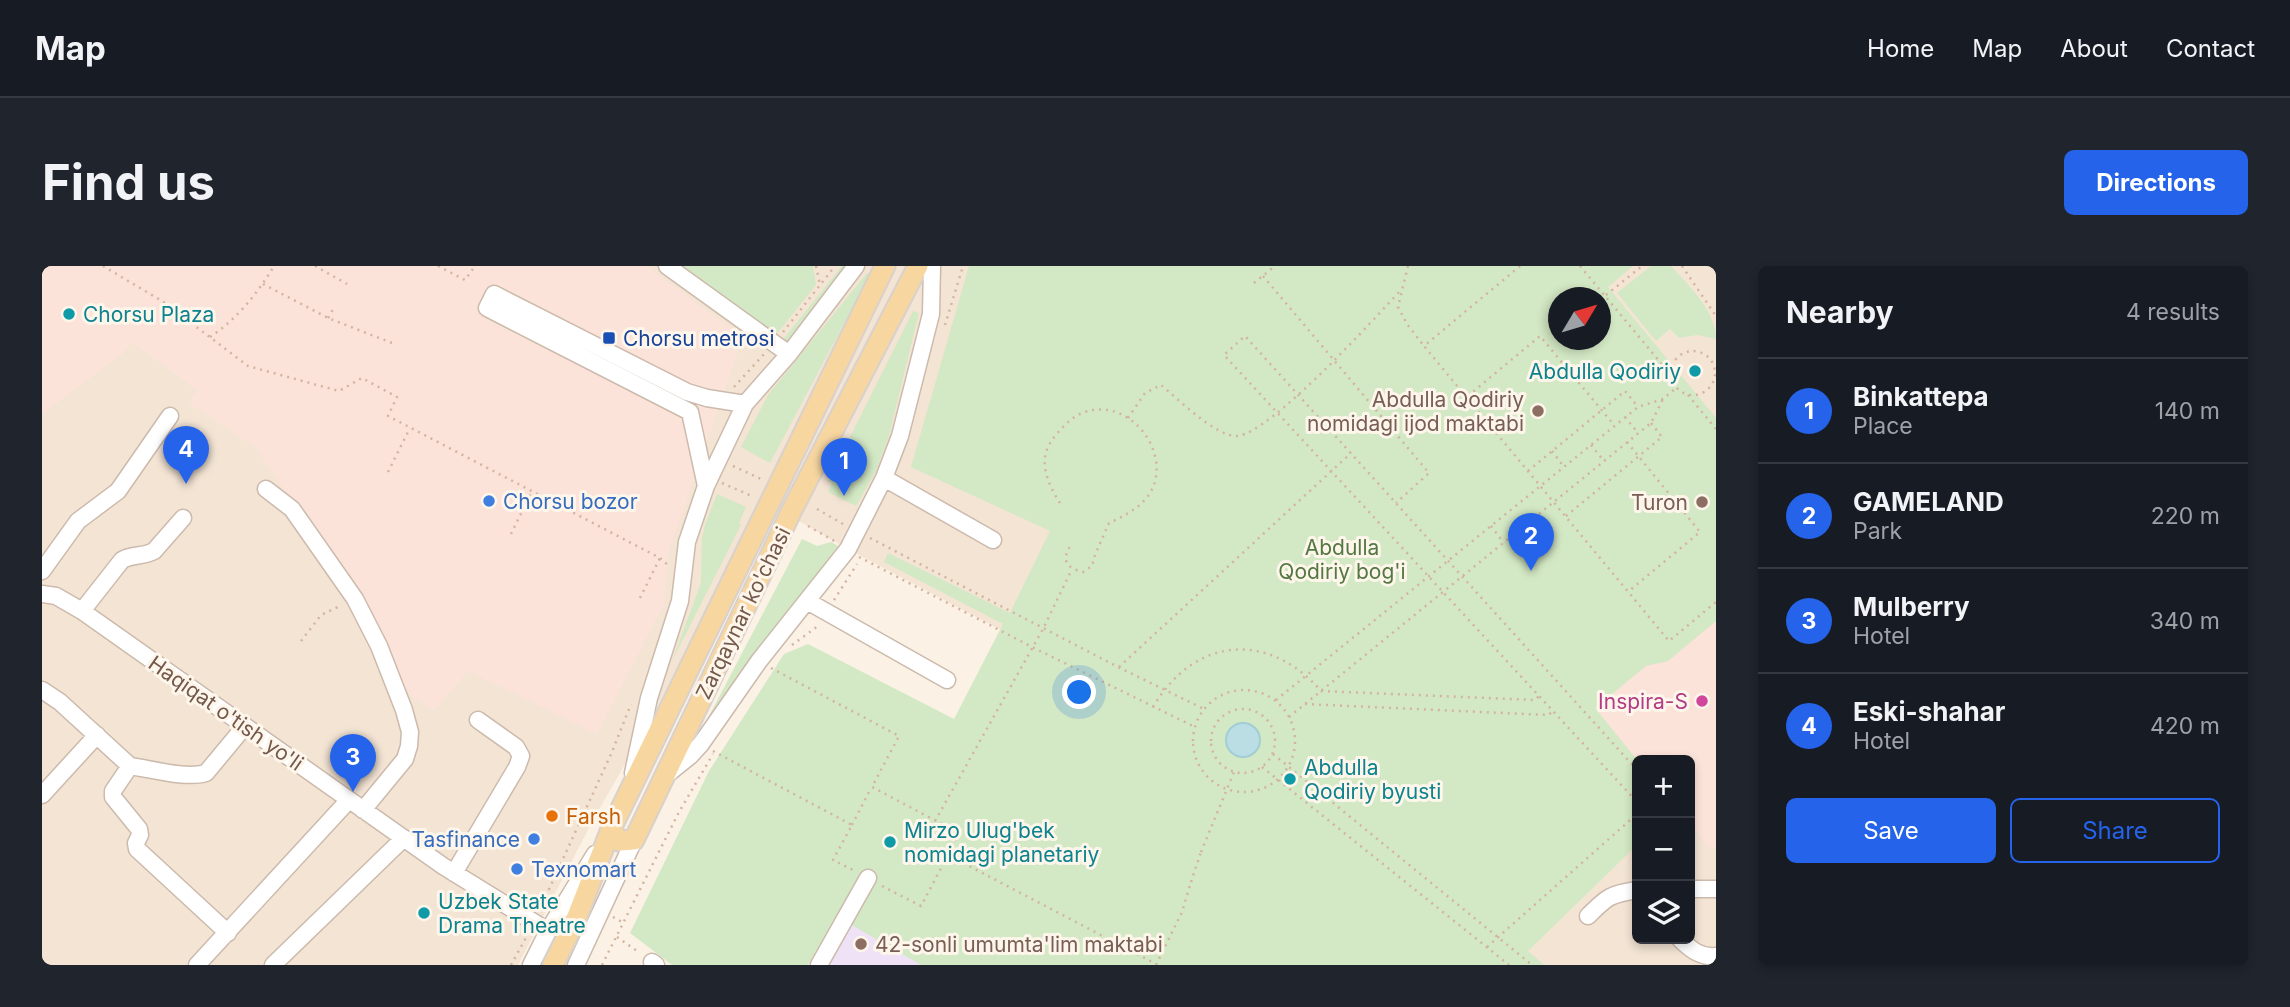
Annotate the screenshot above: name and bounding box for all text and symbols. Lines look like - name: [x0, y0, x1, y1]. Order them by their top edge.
- text: Map: [35, 28, 106, 68]
- text: Home: [1867, 34, 1934, 63]
- text: Map: [1972, 34, 2022, 63]
- text: About: [2060, 34, 2128, 63]
- text: Contact: [2166, 34, 2255, 63]
- button: Directions: [2064, 150, 2248, 215]
- text: Find us: [42, 153, 215, 212]
- north arrow: [1548, 287, 1611, 350]
- text: Nearby: [1786, 294, 1894, 330]
- text: 4 results: [2126, 298, 2220, 326]
- place label: Chorsu Plaza: [83, 302, 214, 327]
- marker: Chorsu Plaza: [61, 306, 77, 322]
- place label: Chorsu metrosi: [623, 326, 775, 351]
- marker: Chorsu metrosi: [601, 330, 617, 346]
- place label: Abdulla Qodiriy: [1529, 359, 1681, 384]
- marker: Abdulla Qodiriy: [1687, 363, 1703, 379]
- text: Binkattepa: [1853, 381, 1989, 412]
- place label: Abdulla Qodiriy nomidagi ijod maktabi: [1307, 387, 1524, 436]
- text: 1: [1804, 397, 1814, 425]
- text: 140 m: [2155, 397, 2220, 425]
- marker: Abdulla Qodiriy nomidagi ijod maktabi: [1530, 403, 1546, 419]
- text: Place: [1853, 412, 1913, 440]
- pin: 4: [163, 426, 209, 484]
- pin: 1: [821, 438, 867, 496]
- text: GAMELAND: [1853, 486, 2004, 517]
- place label: Chorsu bozor: [503, 489, 638, 514]
- place label: Turon: [1631, 490, 1688, 515]
- marker: Chorsu bozor: [481, 493, 497, 509]
- marker: Turon: [1694, 494, 1710, 510]
- text: 2: [1802, 502, 1816, 530]
- text: 220 m: [2151, 502, 2220, 530]
- pin: 2: [1508, 513, 1554, 571]
- text: Park: [1853, 517, 1902, 545]
- street label: Zarqaynar ko'chasi: [690, 523, 796, 703]
- park label: Abdulla Qodiriy bog'i: [1278, 535, 1406, 584]
- text: Mulberry: [1853, 591, 1970, 622]
- text: 3: [1802, 607, 1816, 635]
- text: 340 m: [2150, 607, 2220, 635]
- text: Hotel: [1853, 622, 1910, 650]
- street label: Haqiqat o'tish yo'li: [144, 650, 308, 776]
- your location: [1062, 675, 1096, 709]
- place label: Inspira-S: [1598, 689, 1688, 714]
- marker: Inspira-S: [1694, 693, 1710, 709]
- text: Eski-shahar: [1853, 696, 2005, 727]
- text: 4: [1801, 712, 1817, 740]
- text: 420 m: [2150, 712, 2220, 740]
- text: Hotel: [1853, 727, 1910, 755]
- pin: 3: [330, 734, 376, 792]
- place label: Abdulla Qodiriy byusti: [1304, 755, 1441, 804]
- map controls: [1632, 755, 1695, 944]
- button: +: [1632, 755, 1695, 818]
- marker: Abdulla Qodiriy byusti: [1282, 771, 1298, 787]
- button: Save: [1786, 798, 1996, 863]
- button: Share: [2010, 798, 2220, 863]
- place label: Farsh: [566, 804, 621, 829]
- marker: Farsh: [544, 808, 560, 824]
- place label: Mirzo Ulug'bek nomidagi planetariy: [904, 818, 1099, 867]
- button: −: [1632, 818, 1695, 881]
- place label: Tasfinance: [411, 827, 520, 852]
- marker: Tasfinance: [526, 831, 542, 847]
- marker: Mirzo Ulug'bek nomidagi planetariy: [882, 834, 898, 850]
- place label: Texnomart: [531, 857, 637, 882]
- marker: Texnomart: [509, 861, 525, 877]
- button: layers: [1632, 881, 1695, 944]
- place label: Uzbek State Drama Theatre: [438, 889, 586, 938]
- marker: Uzbek State Drama Theatre: [416, 905, 432, 921]
- place label: 42-sonli umumta'lim maktabi: [875, 932, 1163, 957]
- marker: 42-sonli umumta'lim maktabi: [853, 936, 869, 952]

